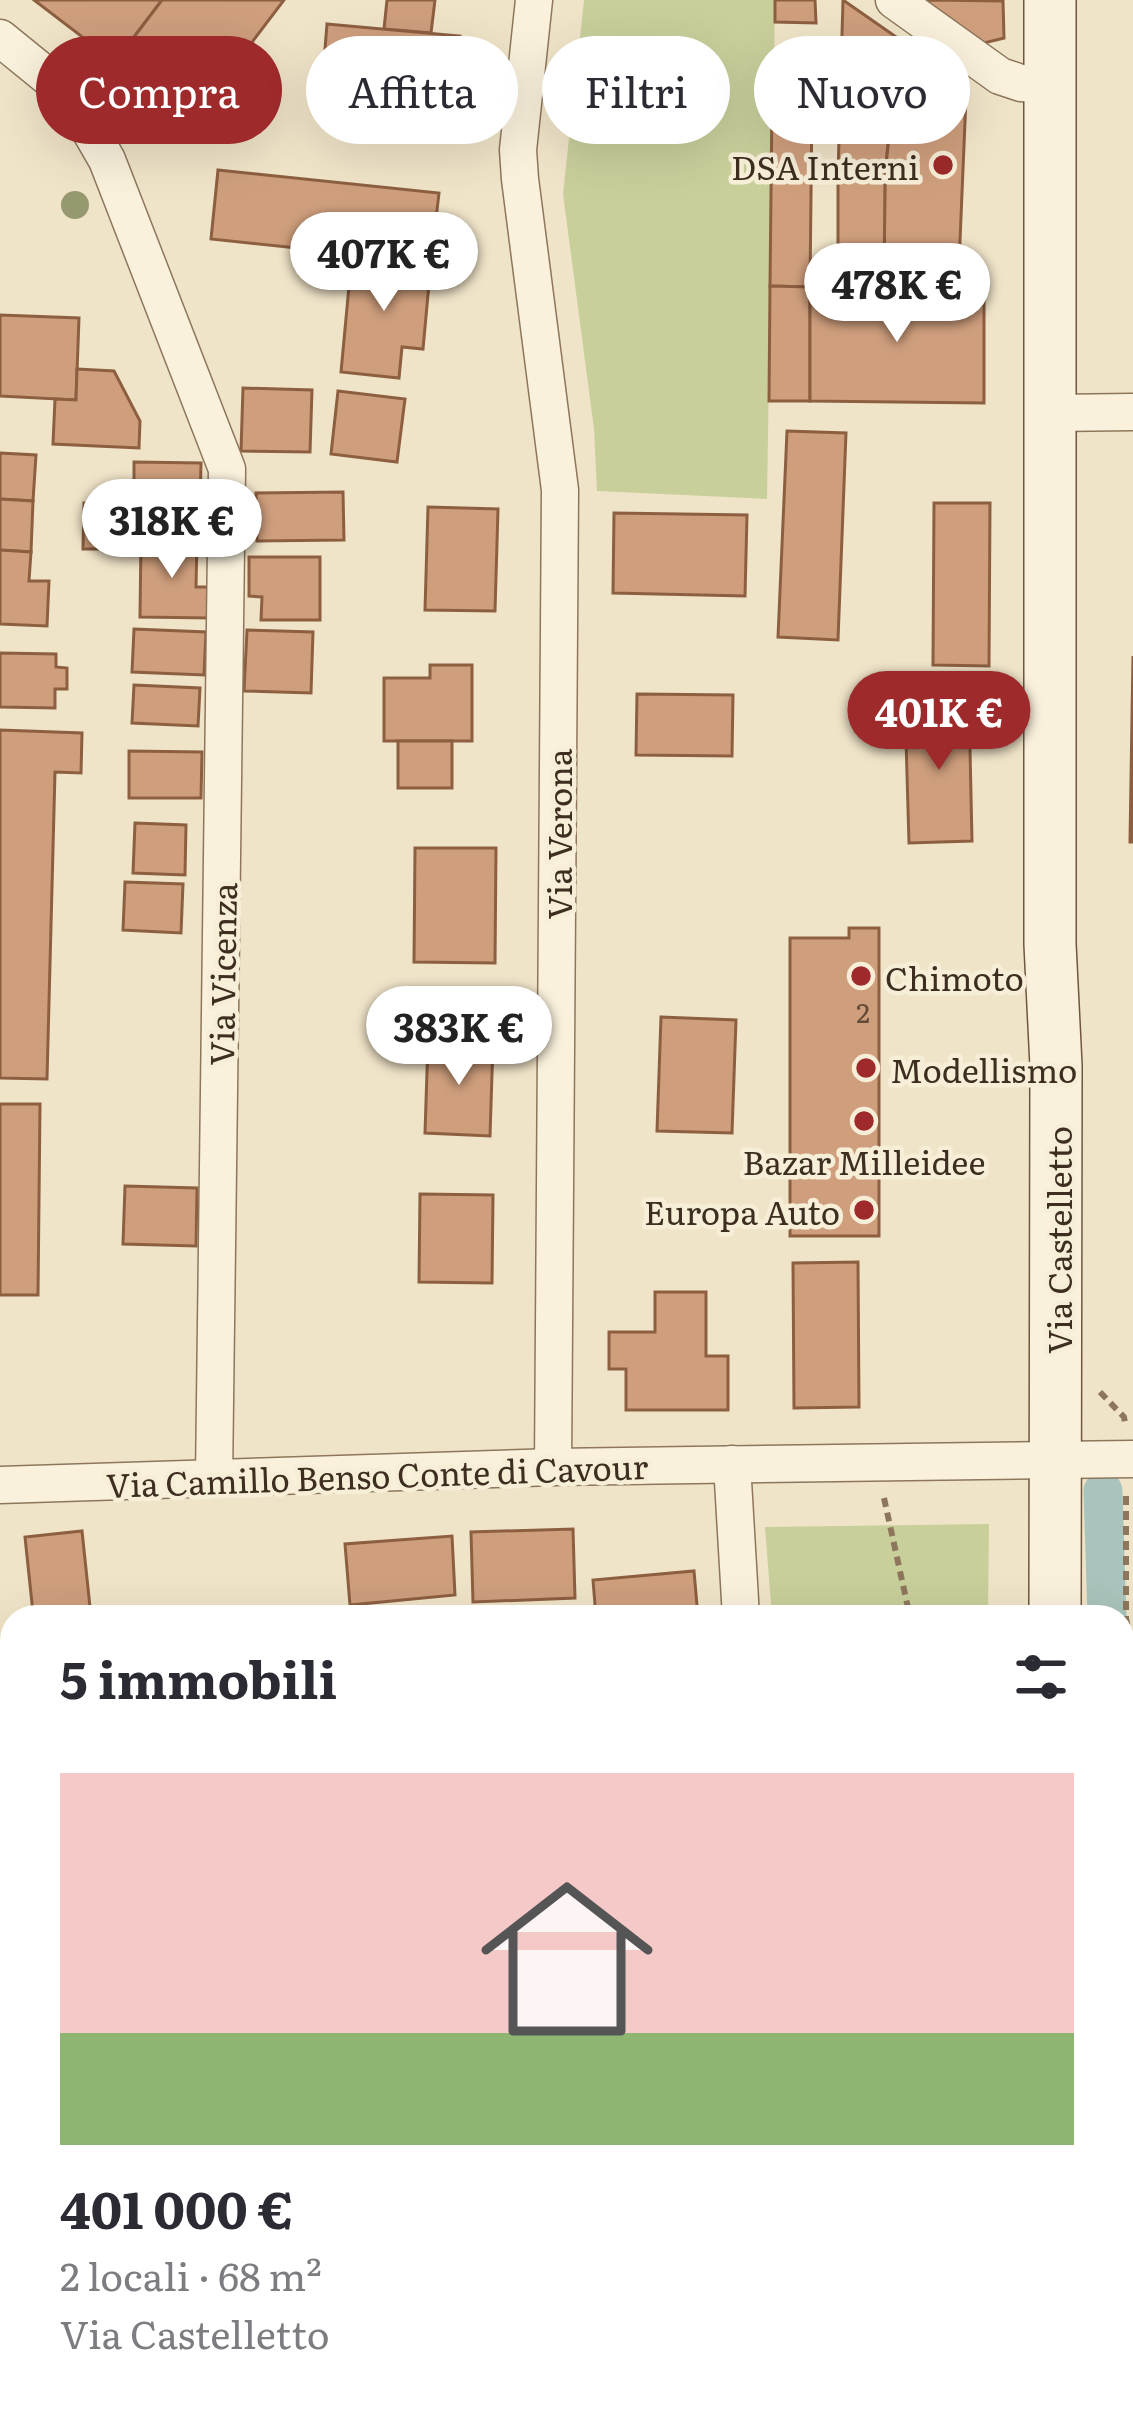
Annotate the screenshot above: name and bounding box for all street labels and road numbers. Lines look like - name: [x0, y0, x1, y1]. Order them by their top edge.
- street label: Via Verona: [533, 748, 582, 920]
- street label: Via Vicenza: [195, 882, 247, 1066]
- street label: Via Castelletto: [1033, 1126, 1082, 1354]
- street label: Via Camillo Benso Conte di Cavour: [105, 1440, 649, 1508]

